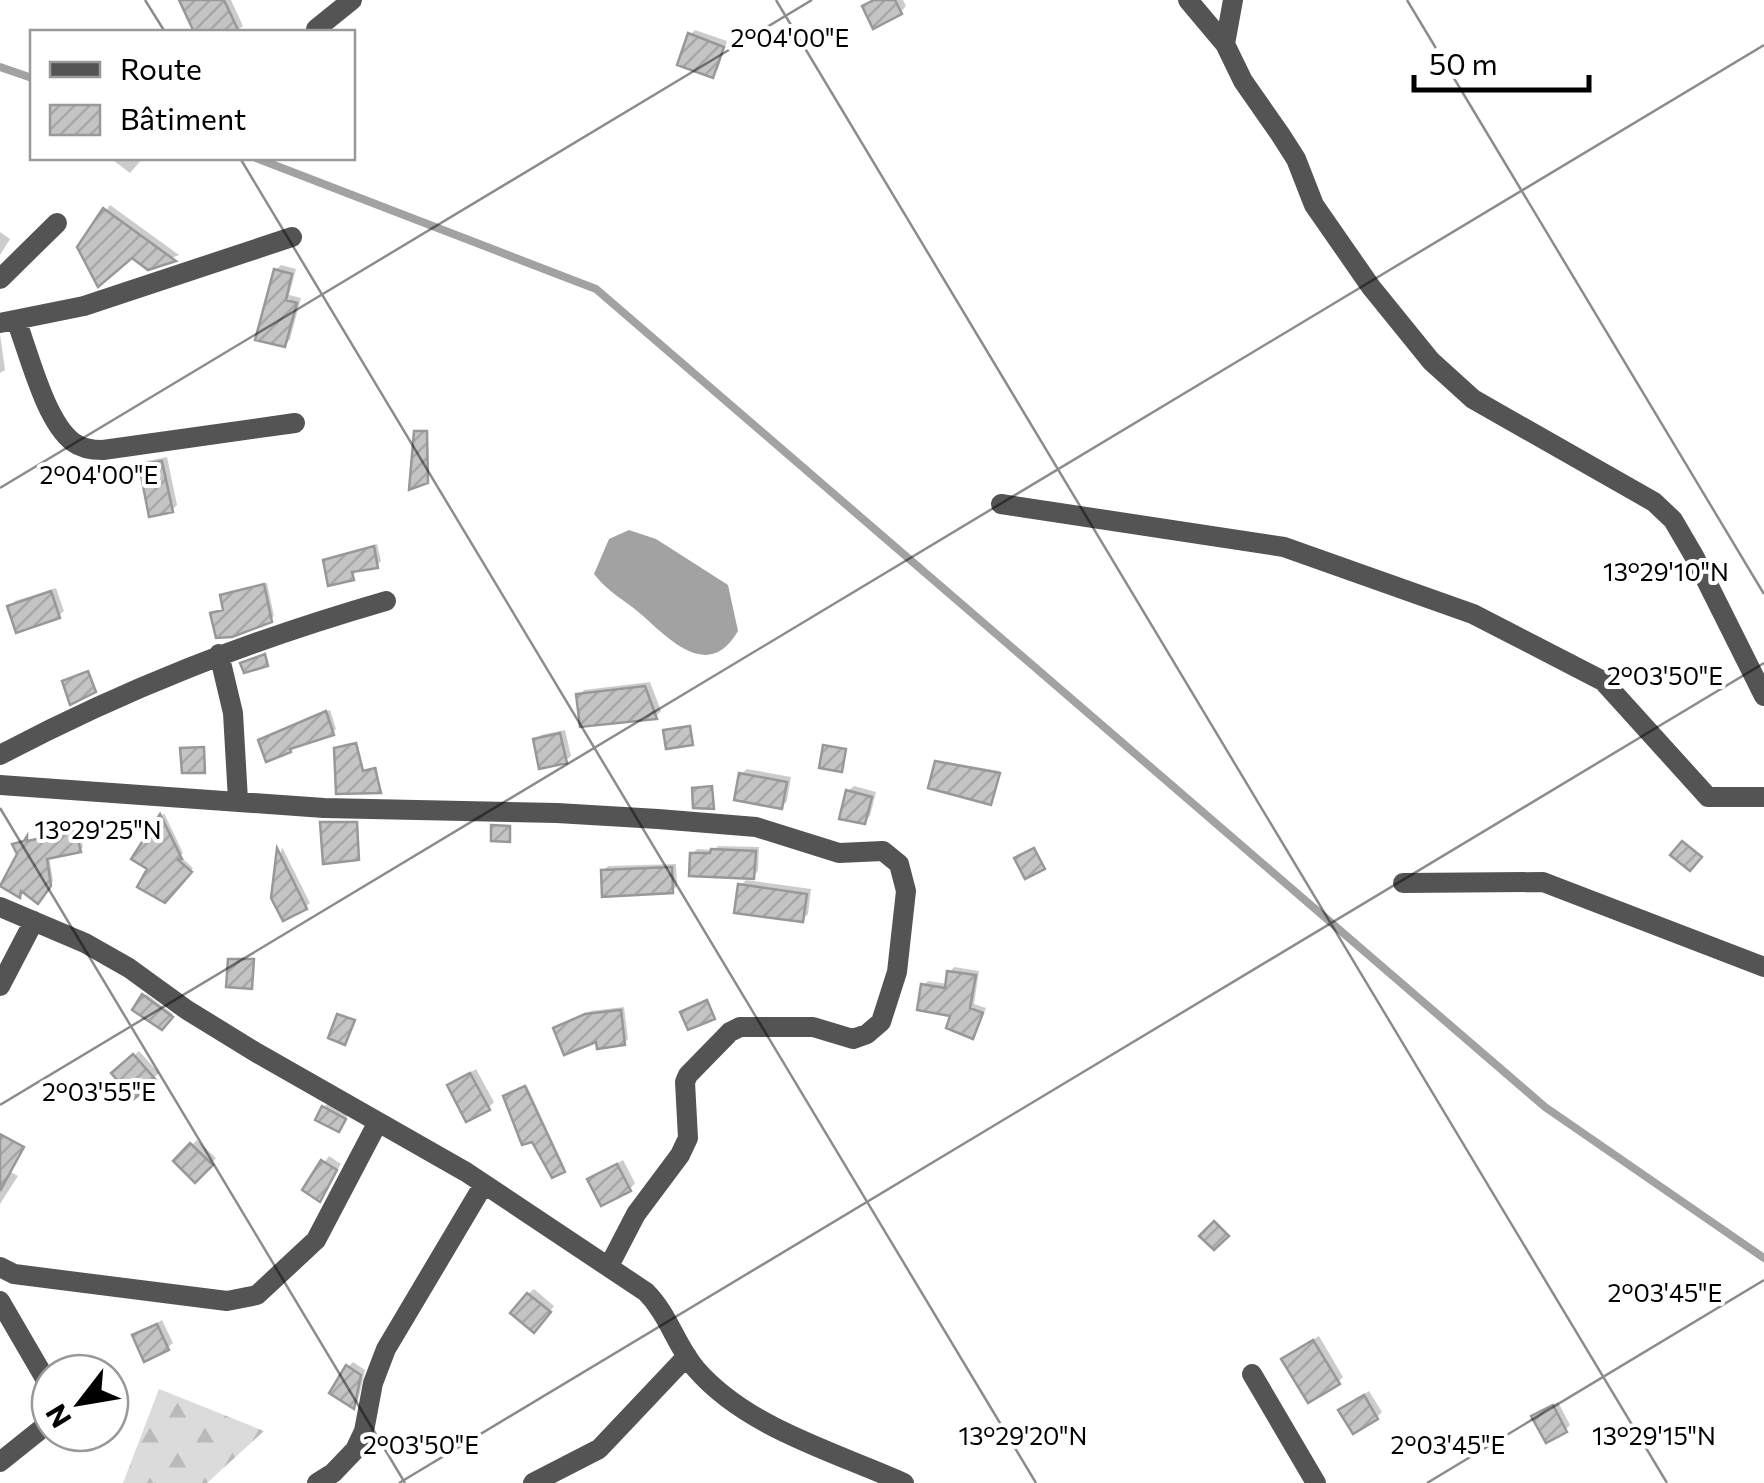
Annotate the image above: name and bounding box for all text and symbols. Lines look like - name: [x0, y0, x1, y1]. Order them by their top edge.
- text: 2°04'00"E: [731, 22, 849, 52]
- legend: [30, 30, 355, 160]
- scale bar: [1414, 30, 1589, 92]
- text: 50 m: [1429, 44, 1498, 81]
- text: Route: [120, 49, 202, 86]
- text: Bâtiment: [120, 99, 246, 136]
- text: 2°04'00"E: [40, 459, 158, 489]
- text: 13°29'10"N: [1603, 556, 1729, 586]
- text: 2°03'50"E: [1607, 660, 1723, 690]
- text: 13°29'25"N: [34, 814, 162, 844]
- text: 2°03'55"E: [42, 1076, 156, 1106]
- text: 2°03'45"E: [1608, 1277, 1722, 1307]
- north arrow: [30, 1353, 130, 1453]
- text: N: [38, 1399, 78, 1434]
- text: 13°29'20"N: [959, 1420, 1087, 1450]
- text: 13°29'15"N: [1592, 1420, 1716, 1450]
- text: 2°03'50"E: [363, 1429, 479, 1459]
- text: 2°03'45"E: [1391, 1429, 1505, 1459]

